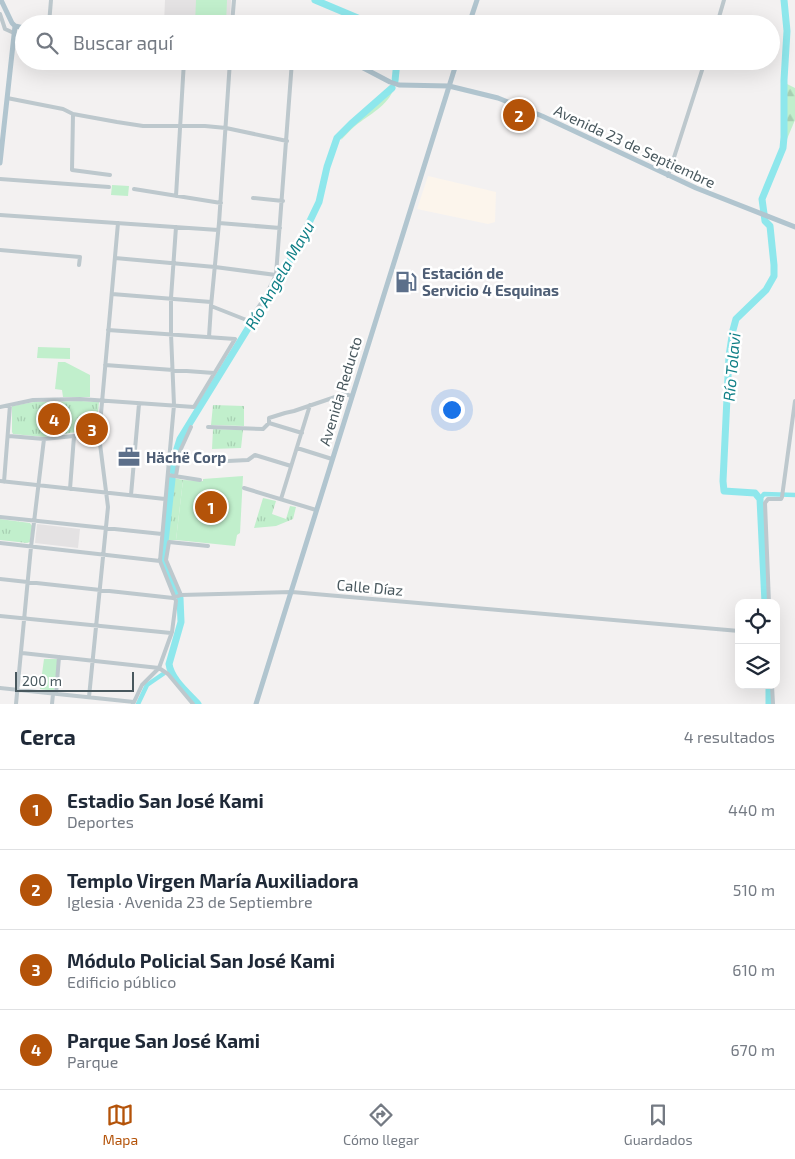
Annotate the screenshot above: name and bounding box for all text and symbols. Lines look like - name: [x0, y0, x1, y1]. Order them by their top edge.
- search box: [15, 15, 780, 70]
- icon: search: [33, 29, 61, 57]
- text: Buscar aquí: [73, 31, 173, 54]
- pin: 2: [503, 96, 535, 134]
- street label: Avenida 23 de Septiembre: [551, 101, 719, 191]
- water label: Río Angela Mayu: [240, 218, 318, 333]
- place label: Estación de Servicio 4 Esquinas: [422, 264, 559, 299]
- fuel station icon: Estación de Servicio 4 Esquinas: [393, 269, 419, 295]
- water label: Río Tolavi: [719, 332, 743, 402]
- street label: Avenida Reducto: [315, 334, 365, 448]
- your location: [439, 397, 465, 423]
- pin: 4: [38, 400, 70, 438]
- pin: 3: [76, 410, 108, 448]
- office icon: Hächë Corp: [116, 444, 142, 470]
- place label: Hächë Corp: [146, 448, 226, 466]
- pin: 1: [195, 488, 227, 526]
- street label: Calle Díaz: [336, 575, 404, 599]
- map controls: [735, 599, 780, 689]
- button: locate: [735, 599, 780, 644]
- button: layers: [735, 644, 780, 689]
- scale bar: [15, 669, 134, 692]
- text: 200 m: [22, 672, 62, 689]
- text: Cerca: [20, 724, 76, 749]
- text: 4 resultados: [684, 727, 775, 746]
- text: Estadio San José Kami: [67, 789, 264, 812]
- text: 1: [33, 800, 39, 819]
- text: 440 m: [728, 800, 775, 819]
- text: Deportes: [67, 812, 134, 831]
- text: Templo Virgen María Auxiliadora: [67, 869, 359, 892]
- text: 2: [31, 880, 41, 899]
- text: 510 m: [733, 880, 775, 899]
- text: Iglesia · Avenida 23 de Septiembre: [67, 892, 312, 911]
- text: Módulo Policial San José Kami: [67, 949, 335, 972]
- text: 3: [31, 960, 41, 979]
- text: 610 m: [732, 960, 775, 979]
- text: Edificio público: [67, 972, 176, 991]
- text: Parque San José Kami: [67, 1029, 260, 1052]
- text: 4: [31, 1040, 41, 1059]
- text: 670 m: [730, 1040, 775, 1059]
- text: Parque: [67, 1052, 118, 1071]
- tab: Mapa: [102, 1101, 138, 1148]
- tab: Cómo llegar: [343, 1101, 419, 1148]
- tab: Guardados: [624, 1101, 693, 1148]

